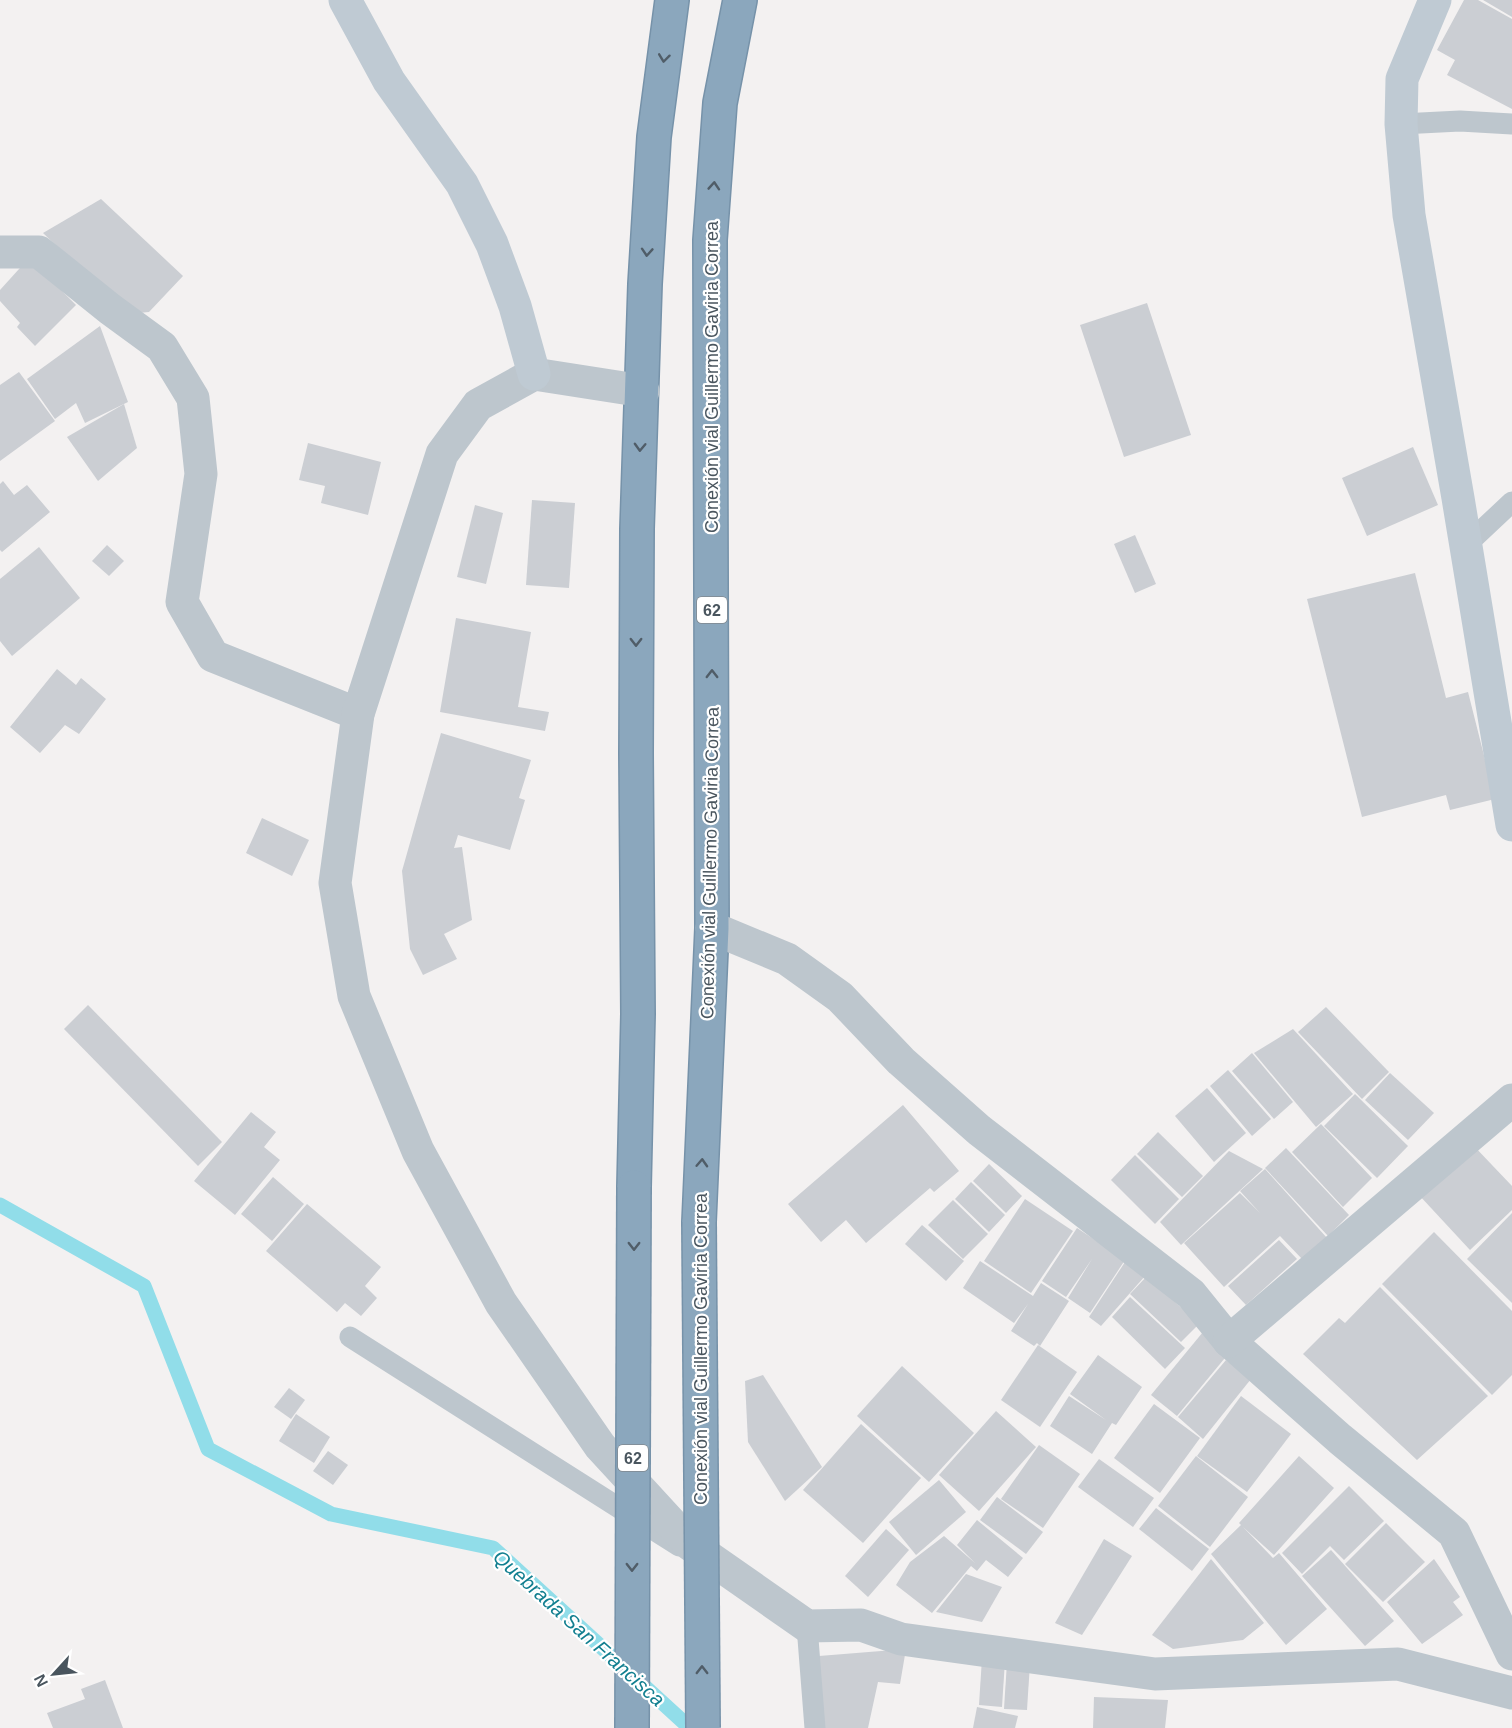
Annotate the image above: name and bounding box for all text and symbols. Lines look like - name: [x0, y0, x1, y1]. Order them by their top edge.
- one-way arrow: [659, 53, 671, 63]
- one-way arrow: [707, 181, 720, 190]
- street label: Conexión vial Guillermo Gaviria Correa: [702, 220, 722, 533]
- one-way arrow: [641, 248, 654, 257]
- one-way arrow: [634, 442, 647, 451]
- road number: 62: [697, 597, 727, 623]
- one-way arrow: [630, 637, 642, 646]
- one-way arrow: [706, 670, 718, 679]
- street label: Conexión vial Guillermo Gaviria Correa: [697, 706, 723, 1019]
- one-way arrow: [695, 1159, 708, 1168]
- street label: Conexión vial Guillermo Gaviria Correa: [691, 1192, 711, 1505]
- one-way arrow: [628, 1241, 640, 1250]
- road number: 62: [618, 1445, 648, 1471]
- water label: Quebrada San Francisca: [489, 1545, 669, 1711]
- one-way arrow: [626, 1562, 638, 1571]
- north arrow: [24, 1644, 84, 1704]
- one-way arrow: [696, 1665, 708, 1674]
- text: N: [31, 1672, 51, 1690]

